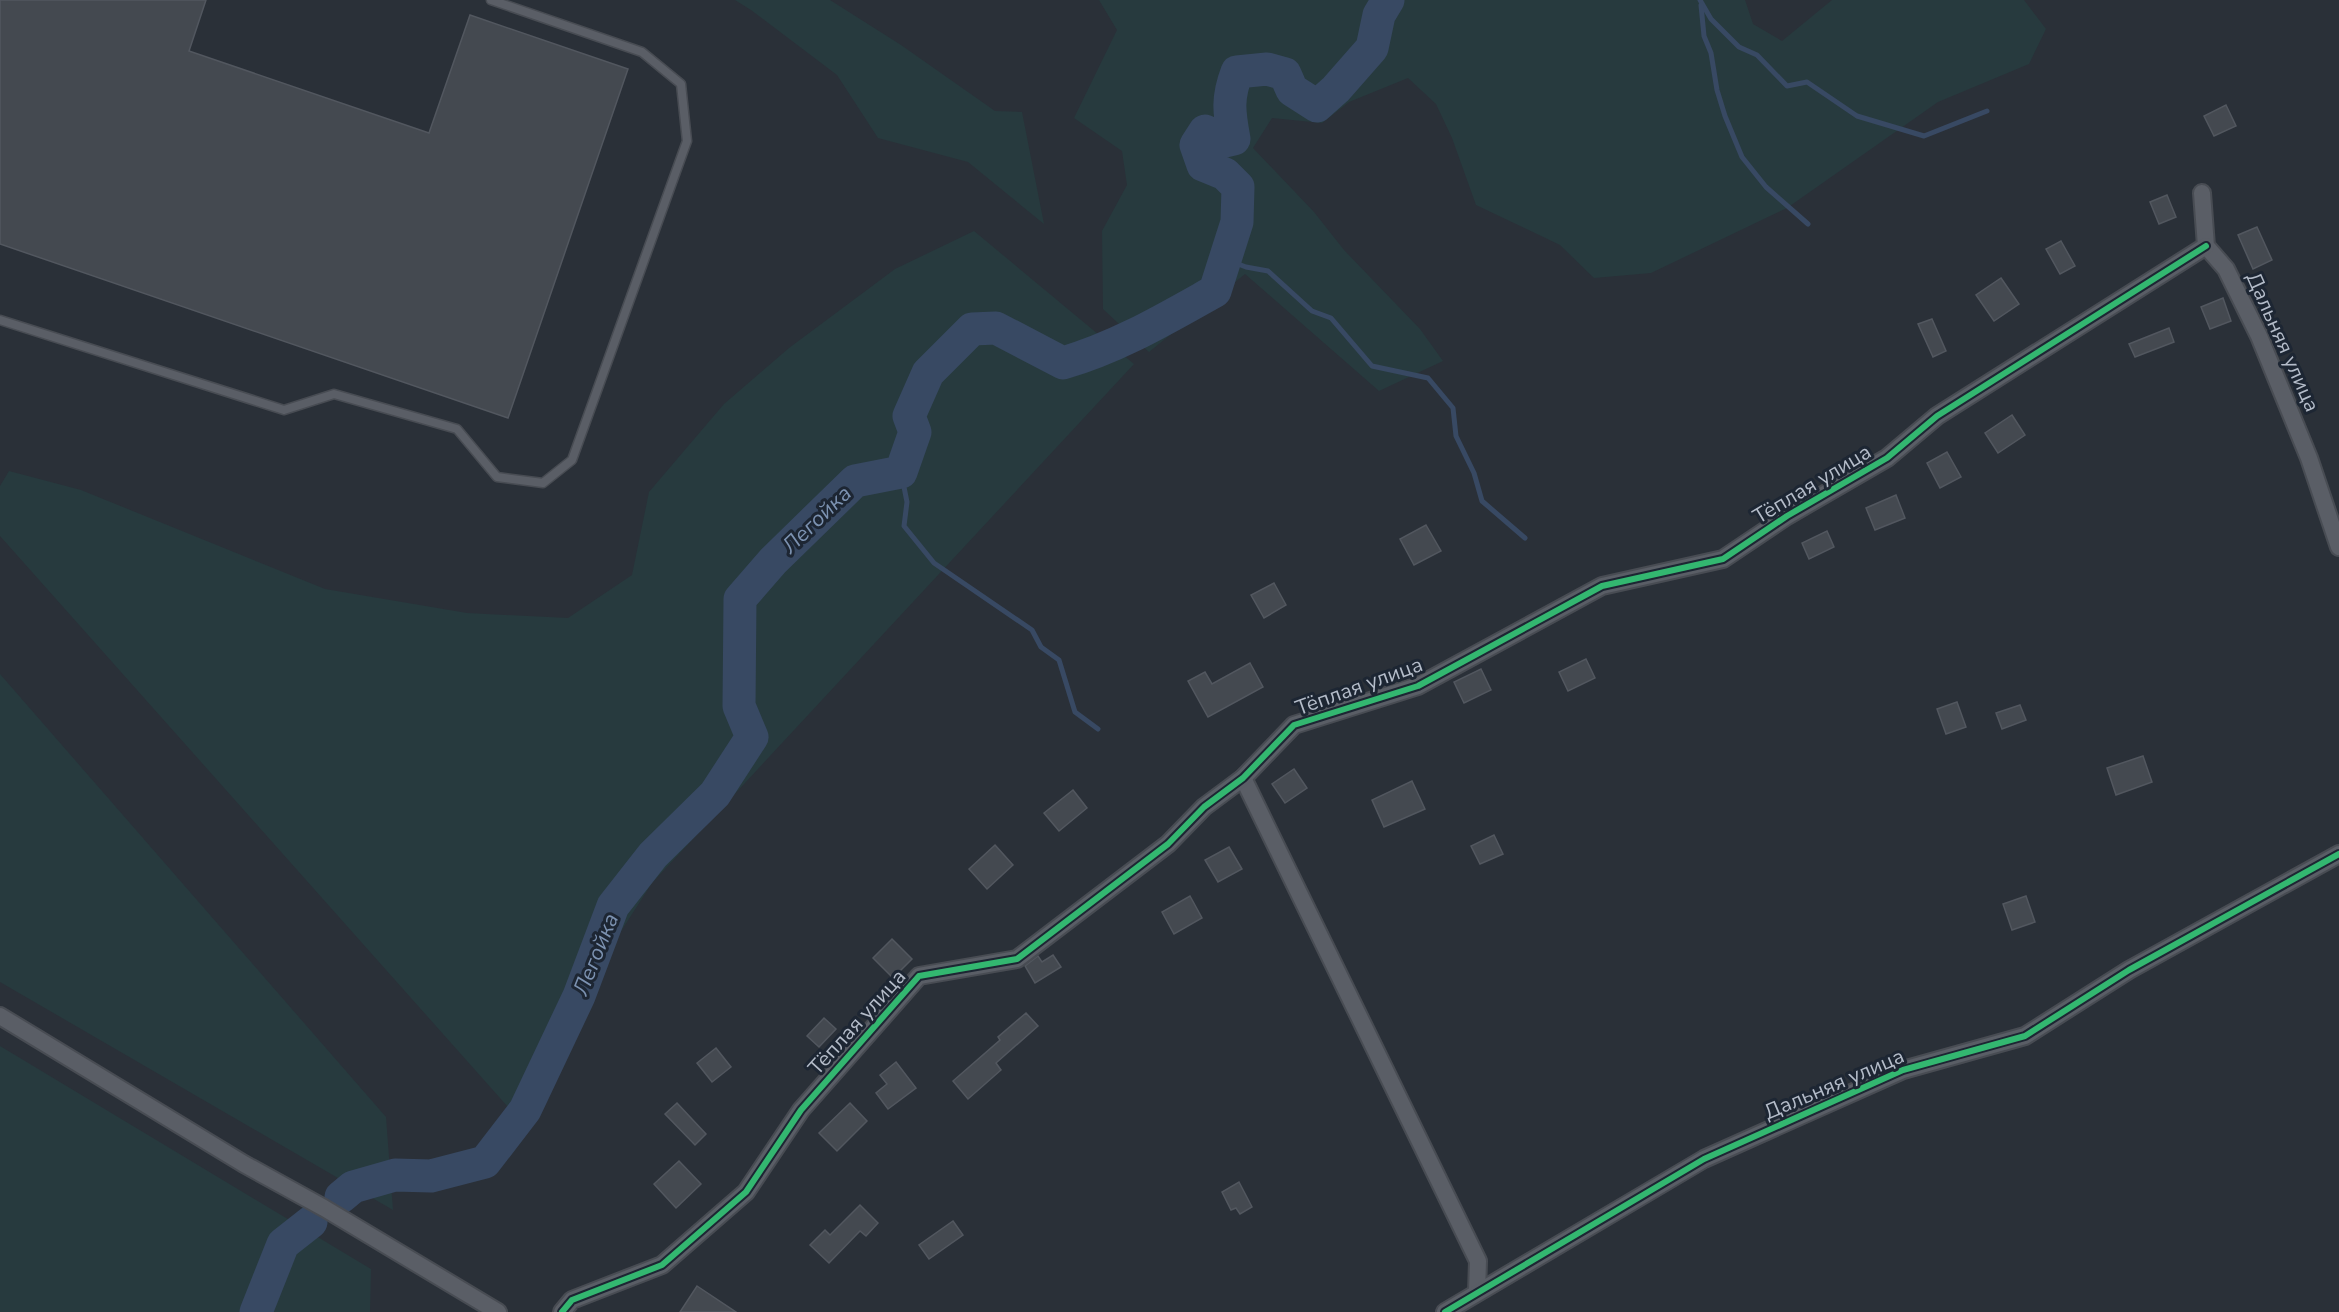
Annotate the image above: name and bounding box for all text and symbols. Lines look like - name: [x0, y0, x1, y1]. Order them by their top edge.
- street label: Дальняя улица: [2240, 268, 2326, 416]
- street label: Тёплая улица: [1748, 438, 1876, 530]
- water label: Легойка: [774, 479, 858, 561]
- street label: Тёплая улица: [1292, 650, 1426, 722]
- water label: Легойка: [565, 909, 626, 1001]
- street label: Тёплая улица: [802, 963, 912, 1081]
- street label: Дальняя улица: [1760, 1042, 1908, 1126]

